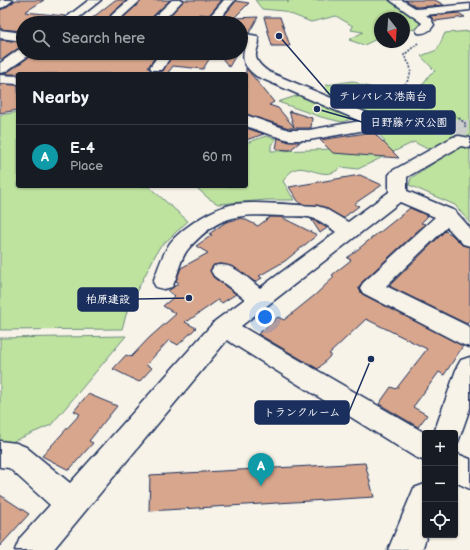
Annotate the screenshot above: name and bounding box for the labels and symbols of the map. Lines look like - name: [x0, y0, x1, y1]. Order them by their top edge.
- north arrow: [374, 12, 410, 48]
- callout: テレパレス港南台: [331, 85, 435, 108]
- text: テレパレス港南台: [339, 90, 427, 103]
- callout: 日野藤ケ沢公園: [362, 111, 455, 134]
- text: 日野藤ケ沢公園: [371, 116, 448, 129]
- callout: 柏原建設: [78, 288, 138, 311]
- text: 柏原建設: [86, 293, 130, 306]
- your location: [255, 307, 275, 327]
- callout: トランクルーム: [255, 401, 349, 424]
- text: トランクルーム: [264, 406, 340, 419]
- pin: A: [248, 453, 274, 486]

